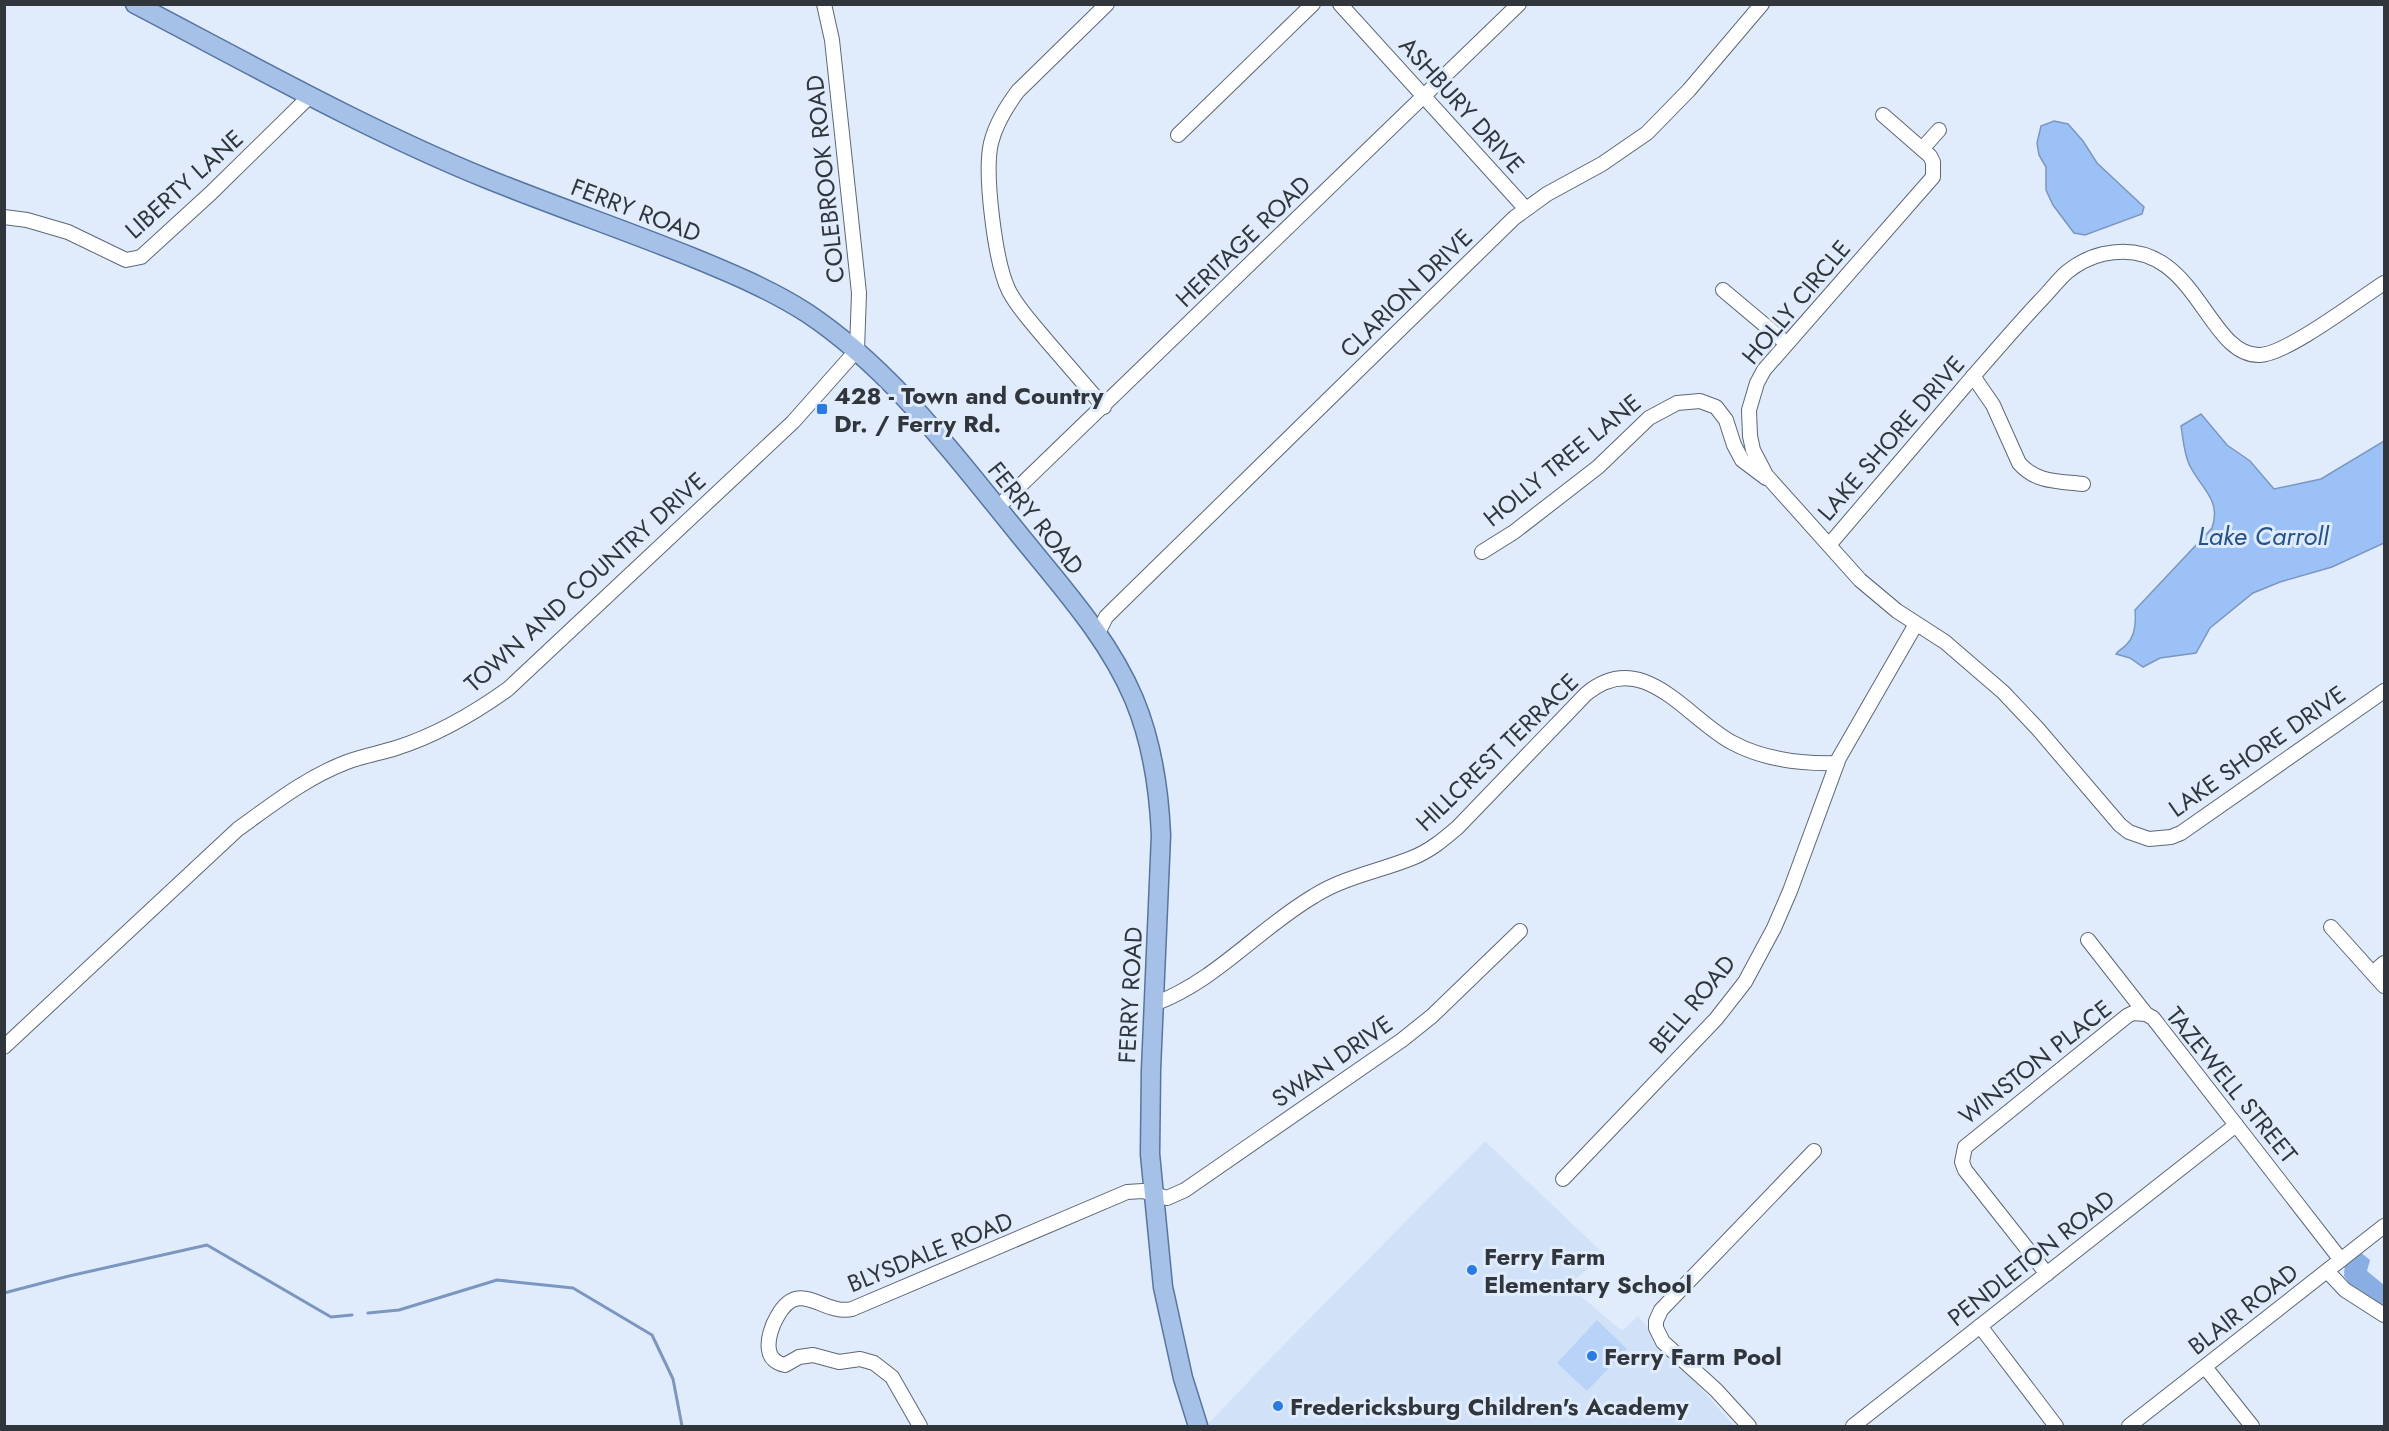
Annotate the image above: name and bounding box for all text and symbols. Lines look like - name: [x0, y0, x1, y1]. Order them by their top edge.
- street label: ASHBURY DRIVE: [1391, 29, 1533, 181]
- street label: COLEBROOK ROAD: [797, 73, 853, 285]
- street label: LIBERTY LANE: [117, 121, 251, 247]
- street label: HERITAGE ROAD: [1167, 167, 1319, 315]
- street label: FERRY ROAD: [566, 169, 706, 251]
- street label: CLARION DRIVE: [1332, 220, 1480, 366]
- street label: HOLLY CIRCLE: [1733, 232, 1859, 372]
- street label: LAKE SHORE DRIVE: [1809, 348, 1973, 528]
- place label: 428 - Town and Country Dr. / Ferry Rd.: [834, 378, 1104, 441]
- street label: HOLLY TREE LANE: [1476, 385, 1648, 535]
- marker: 428 - Town and Country Dr. / Ferry Rd.: [815, 402, 829, 416]
- street label: FERRY ROAD: [979, 454, 1093, 582]
- street label: TOWN AND COUNTRY DRIVE: [456, 464, 714, 700]
- water label: Lake Carroll: [2197, 517, 2330, 555]
- street label: HILLCREST TERRACE: [1408, 665, 1586, 839]
- street label: LAKE SHORE DRIVE: [2161, 677, 2353, 825]
- street label: FERRY ROAD: [1109, 926, 1151, 1064]
- street label: BELL ROAD: [1640, 947, 1744, 1061]
- street label: WINSTON PLACE: [1951, 991, 2119, 1133]
- street label: TAZEWELL STREET: [2158, 999, 2306, 1171]
- street label: SWAN DRIVE: [1264, 1006, 1400, 1116]
- street label: PENDLETON ROAD: [1940, 1181, 2122, 1335]
- street label: BLYSDALE ROAD: [842, 1203, 1018, 1301]
- place label: Ferry Farm Elementary School: [1484, 1239, 1692, 1302]
- street label: BLAIR ROAD: [2181, 1255, 2305, 1363]
- marker: Ferry Farm Elementary School: [1465, 1263, 1479, 1277]
- place label: Ferry Farm Pool: [1604, 1339, 1782, 1374]
- marker: Ferry Farm Pool: [1585, 1349, 1599, 1363]
- place label: Fredericksburg Children's Academy: [1290, 1389, 1689, 1424]
- marker: Fredericksburg Children's Academy: [1271, 1399, 1285, 1413]

